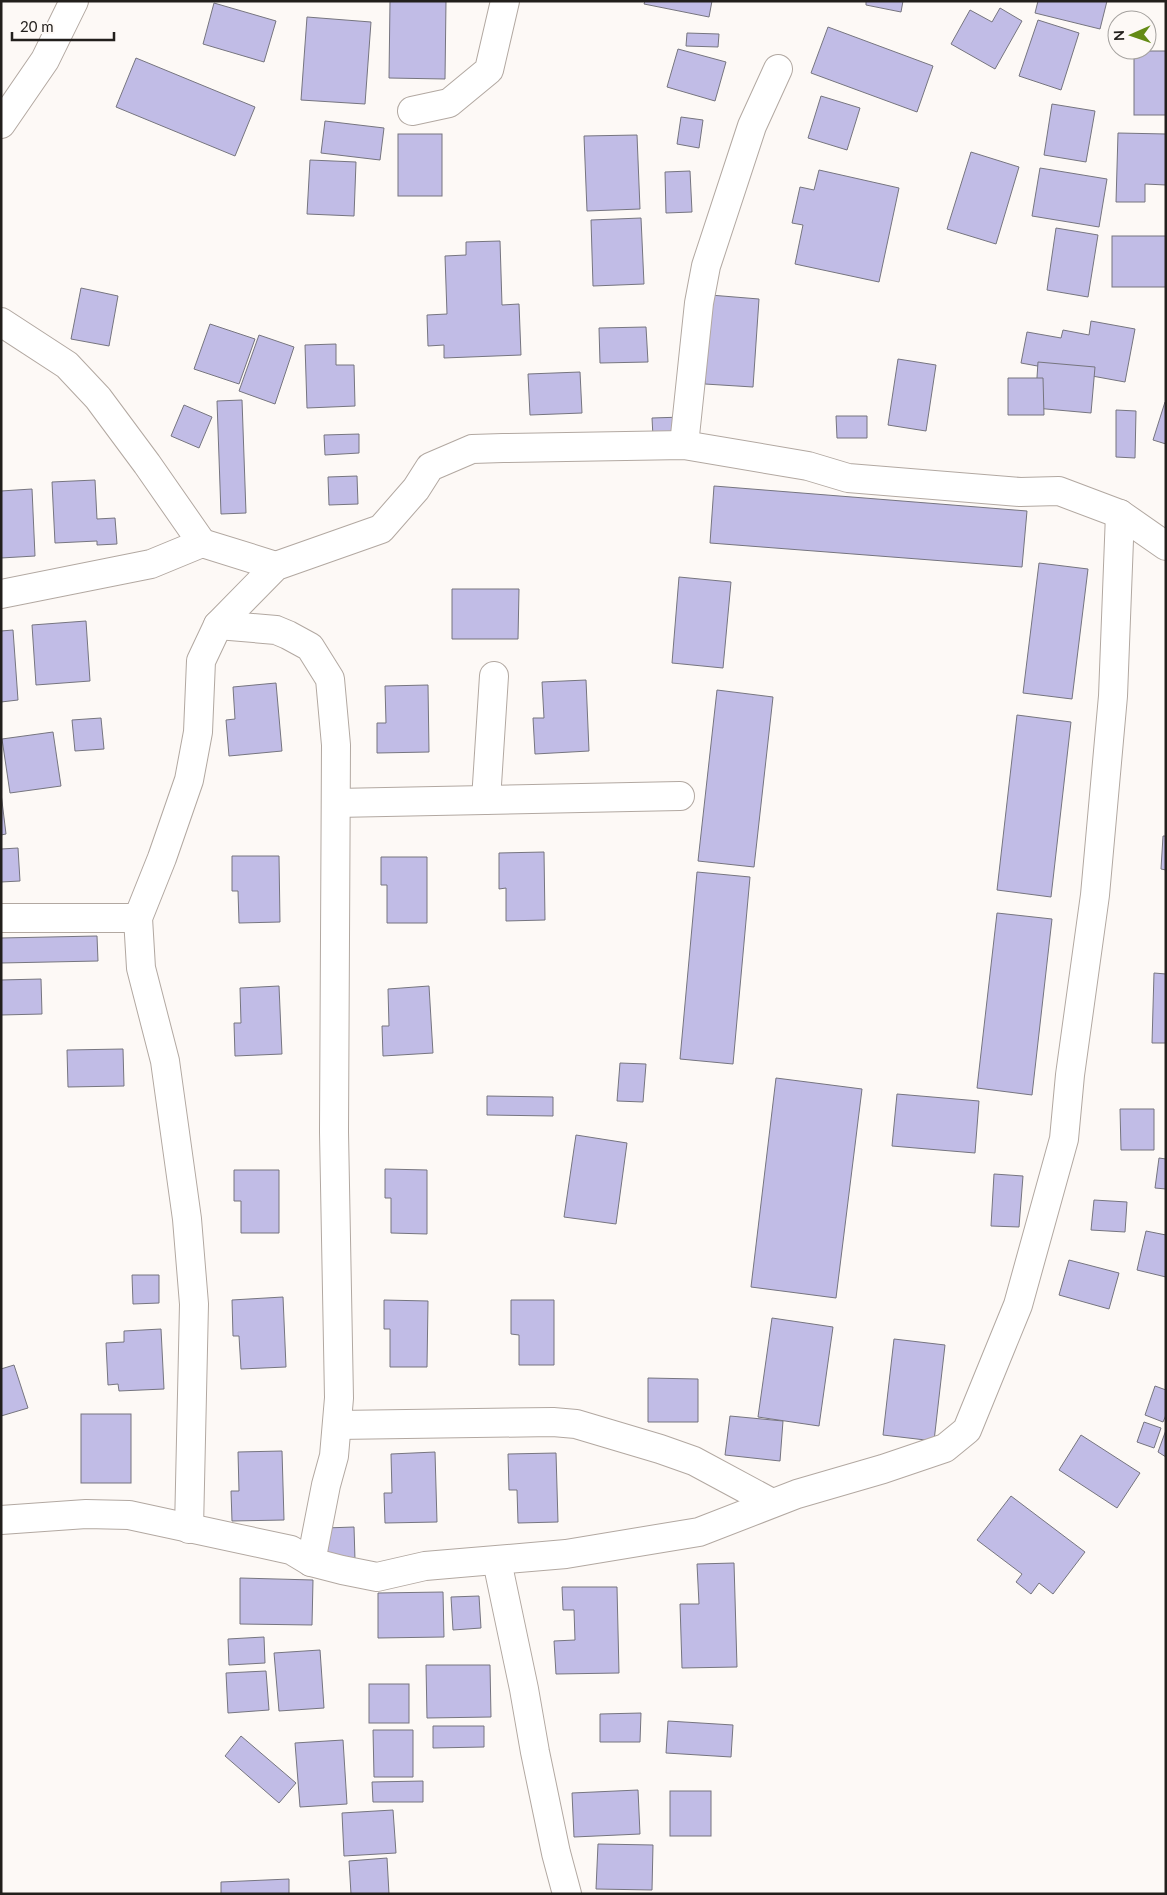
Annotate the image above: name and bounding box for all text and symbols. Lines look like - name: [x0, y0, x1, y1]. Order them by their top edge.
- scale bar: [12, 10, 115, 42]
- north arrow: [1107, 10, 1157, 60]
- text: 20 m: [20, 17, 54, 35]
- text: N: [1110, 30, 1127, 41]

